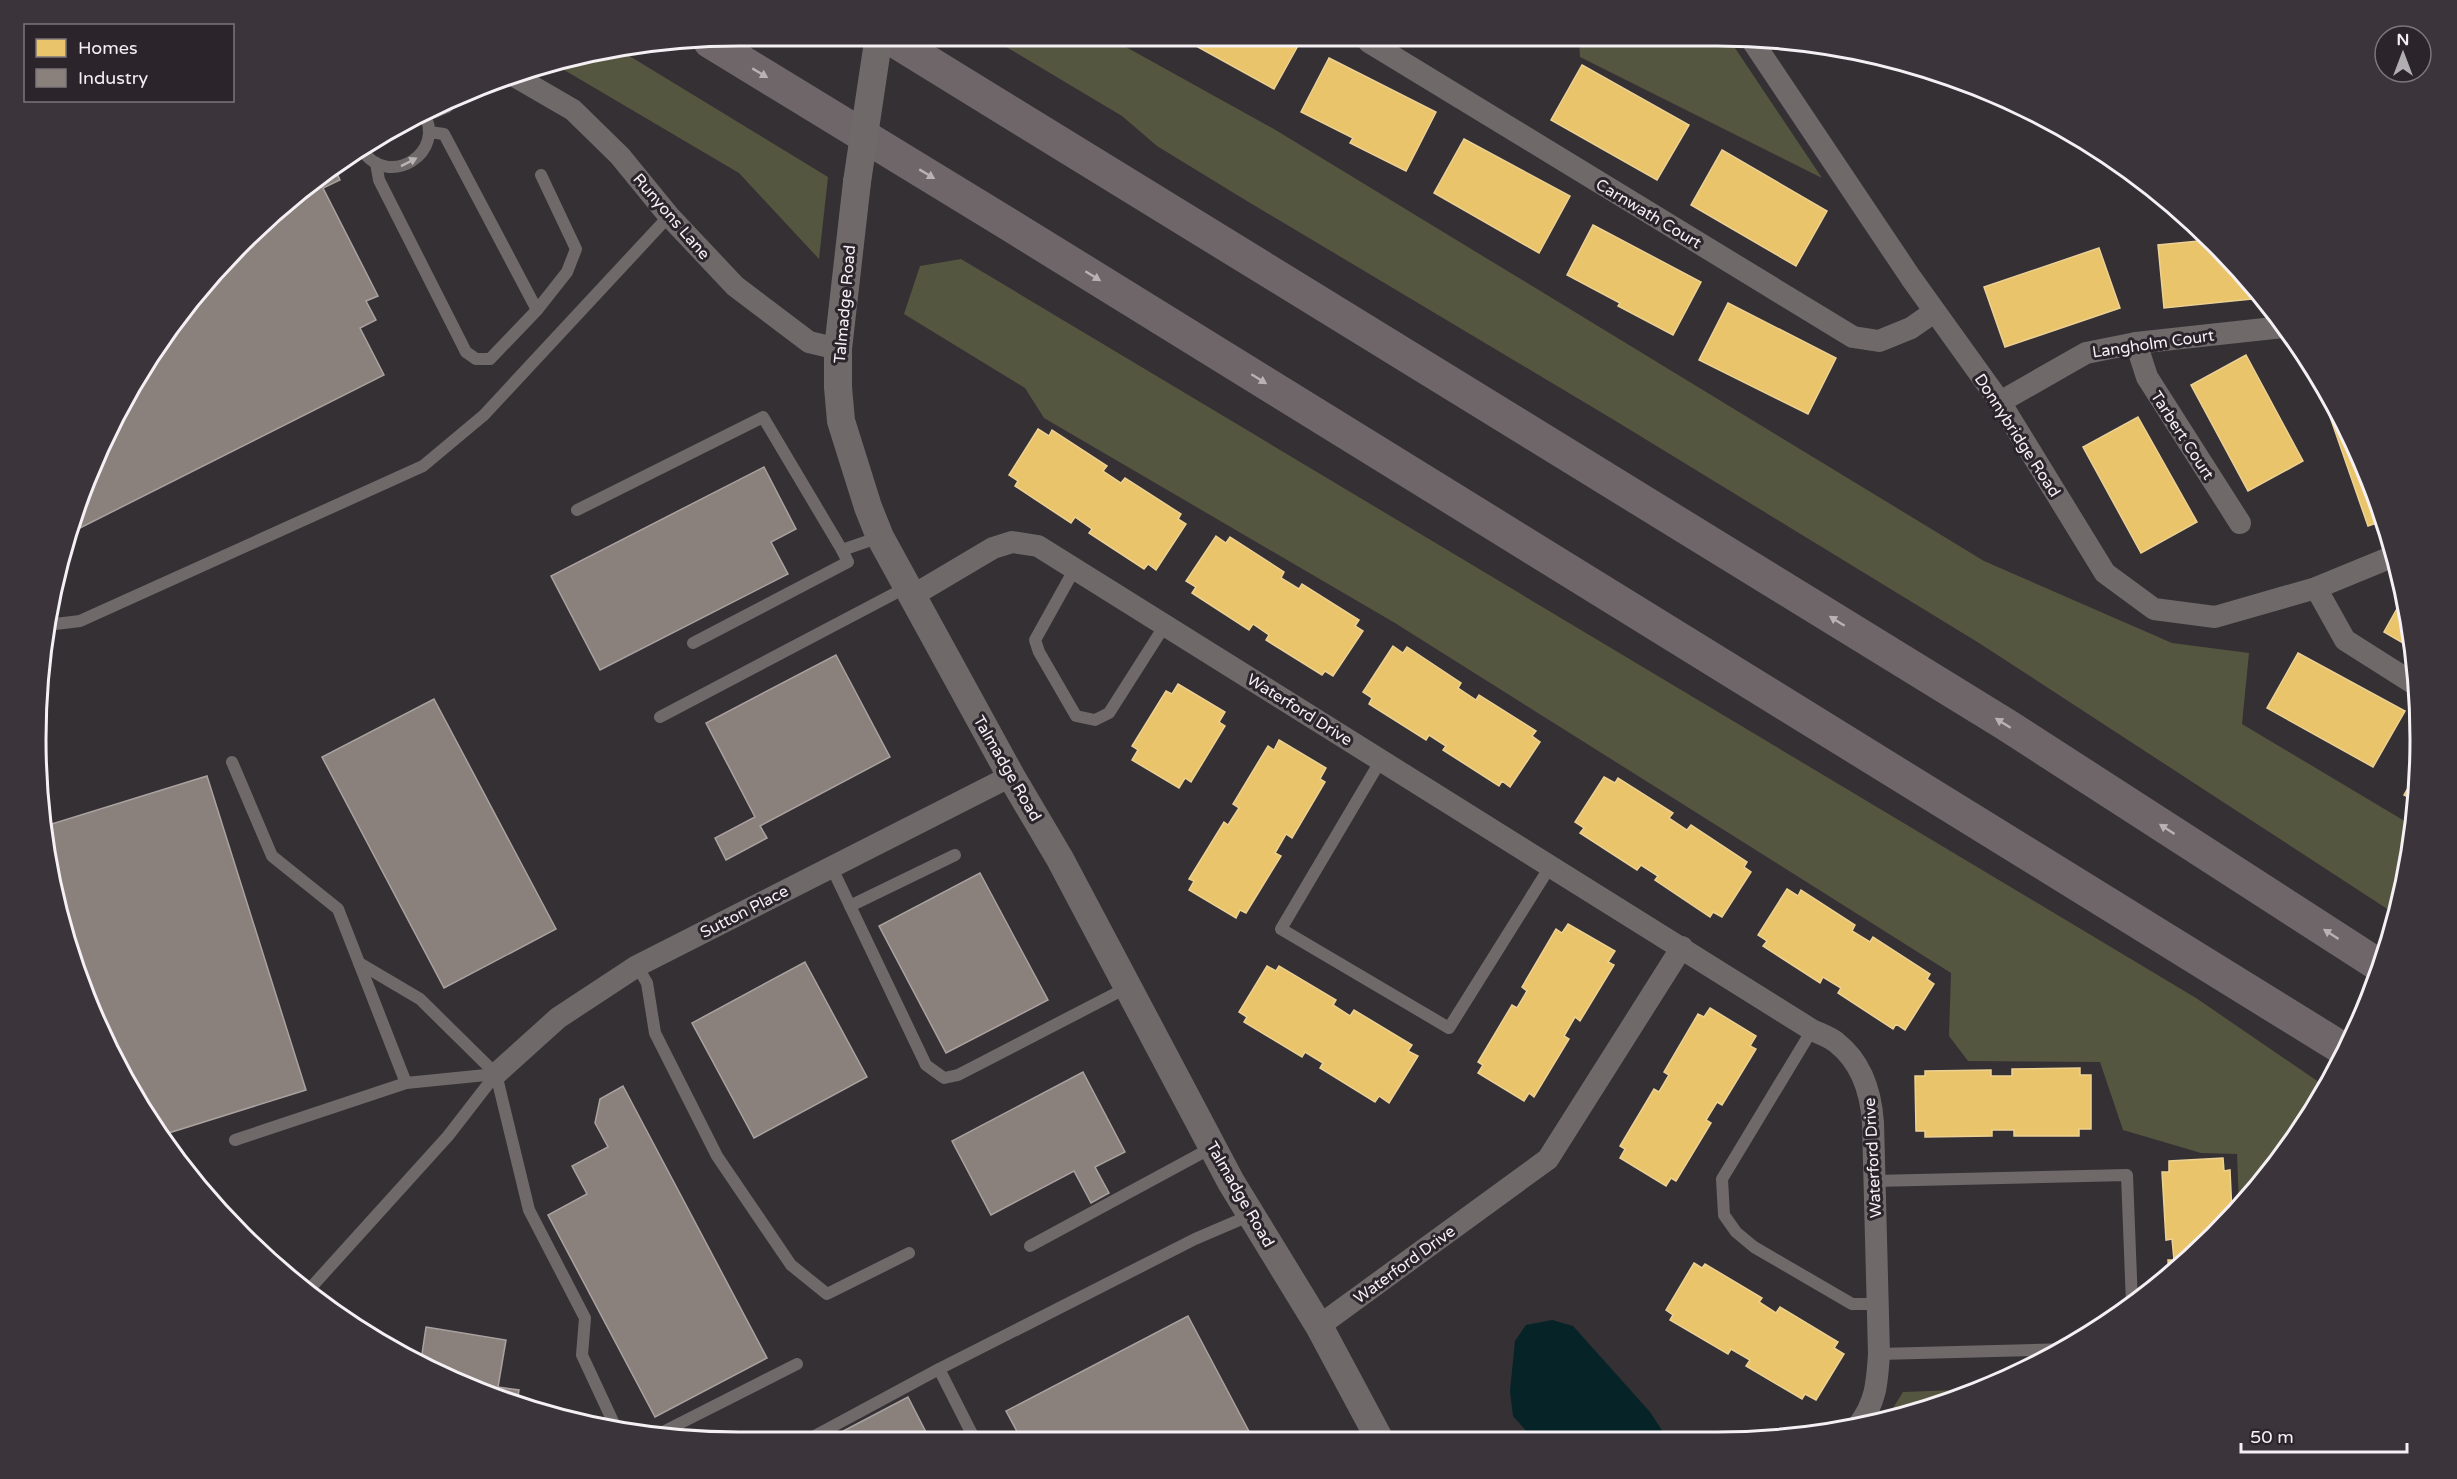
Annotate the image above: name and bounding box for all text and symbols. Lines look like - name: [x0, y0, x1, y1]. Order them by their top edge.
- legend: [24, 24, 234, 102]
- north arrow: [2373, 24, 2433, 84]
- text: N: [2397, 30, 2409, 50]
- text: Homes: [78, 37, 138, 59]
- text: Industry: [78, 67, 149, 89]
- one-way arrow: [752, 67, 768, 78]
- one-way arrow: [400, 157, 418, 167]
- one-way arrow: [919, 169, 935, 180]
- street label: Runyons Lane: [628, 170, 714, 264]
- street label: Carnwath Court: [1592, 174, 1705, 253]
- street label: Talmadge Road: [830, 244, 860, 364]
- one-way arrow: [1085, 271, 1101, 282]
- street label: Langholm Court: [2091, 326, 2215, 362]
- street label: Donnybridge Road: [1970, 370, 2065, 501]
- one-way arrow: [1251, 373, 1267, 384]
- street label: Tarbert Court: [2146, 387, 2218, 484]
- one-way arrow: [1829, 615, 1845, 626]
- street label: Waterford Drive: [1243, 669, 1356, 750]
- street label: Talmadge Road: [969, 712, 1045, 825]
- one-way arrow: [1995, 718, 2011, 729]
- one-way arrow: [2159, 823, 2175, 834]
- street label: Sutton Place: [697, 881, 792, 943]
- one-way arrow: [2323, 929, 2339, 940]
- street label: Waterford Drive: [1860, 1097, 1886, 1219]
- street label: Talmadge Road: [1202, 1138, 1278, 1251]
- street label: Waterford Drive: [1350, 1221, 1459, 1308]
- scale bar: [2241, 1416, 2408, 1454]
- text: 50 m: [2250, 1426, 2294, 1448]

